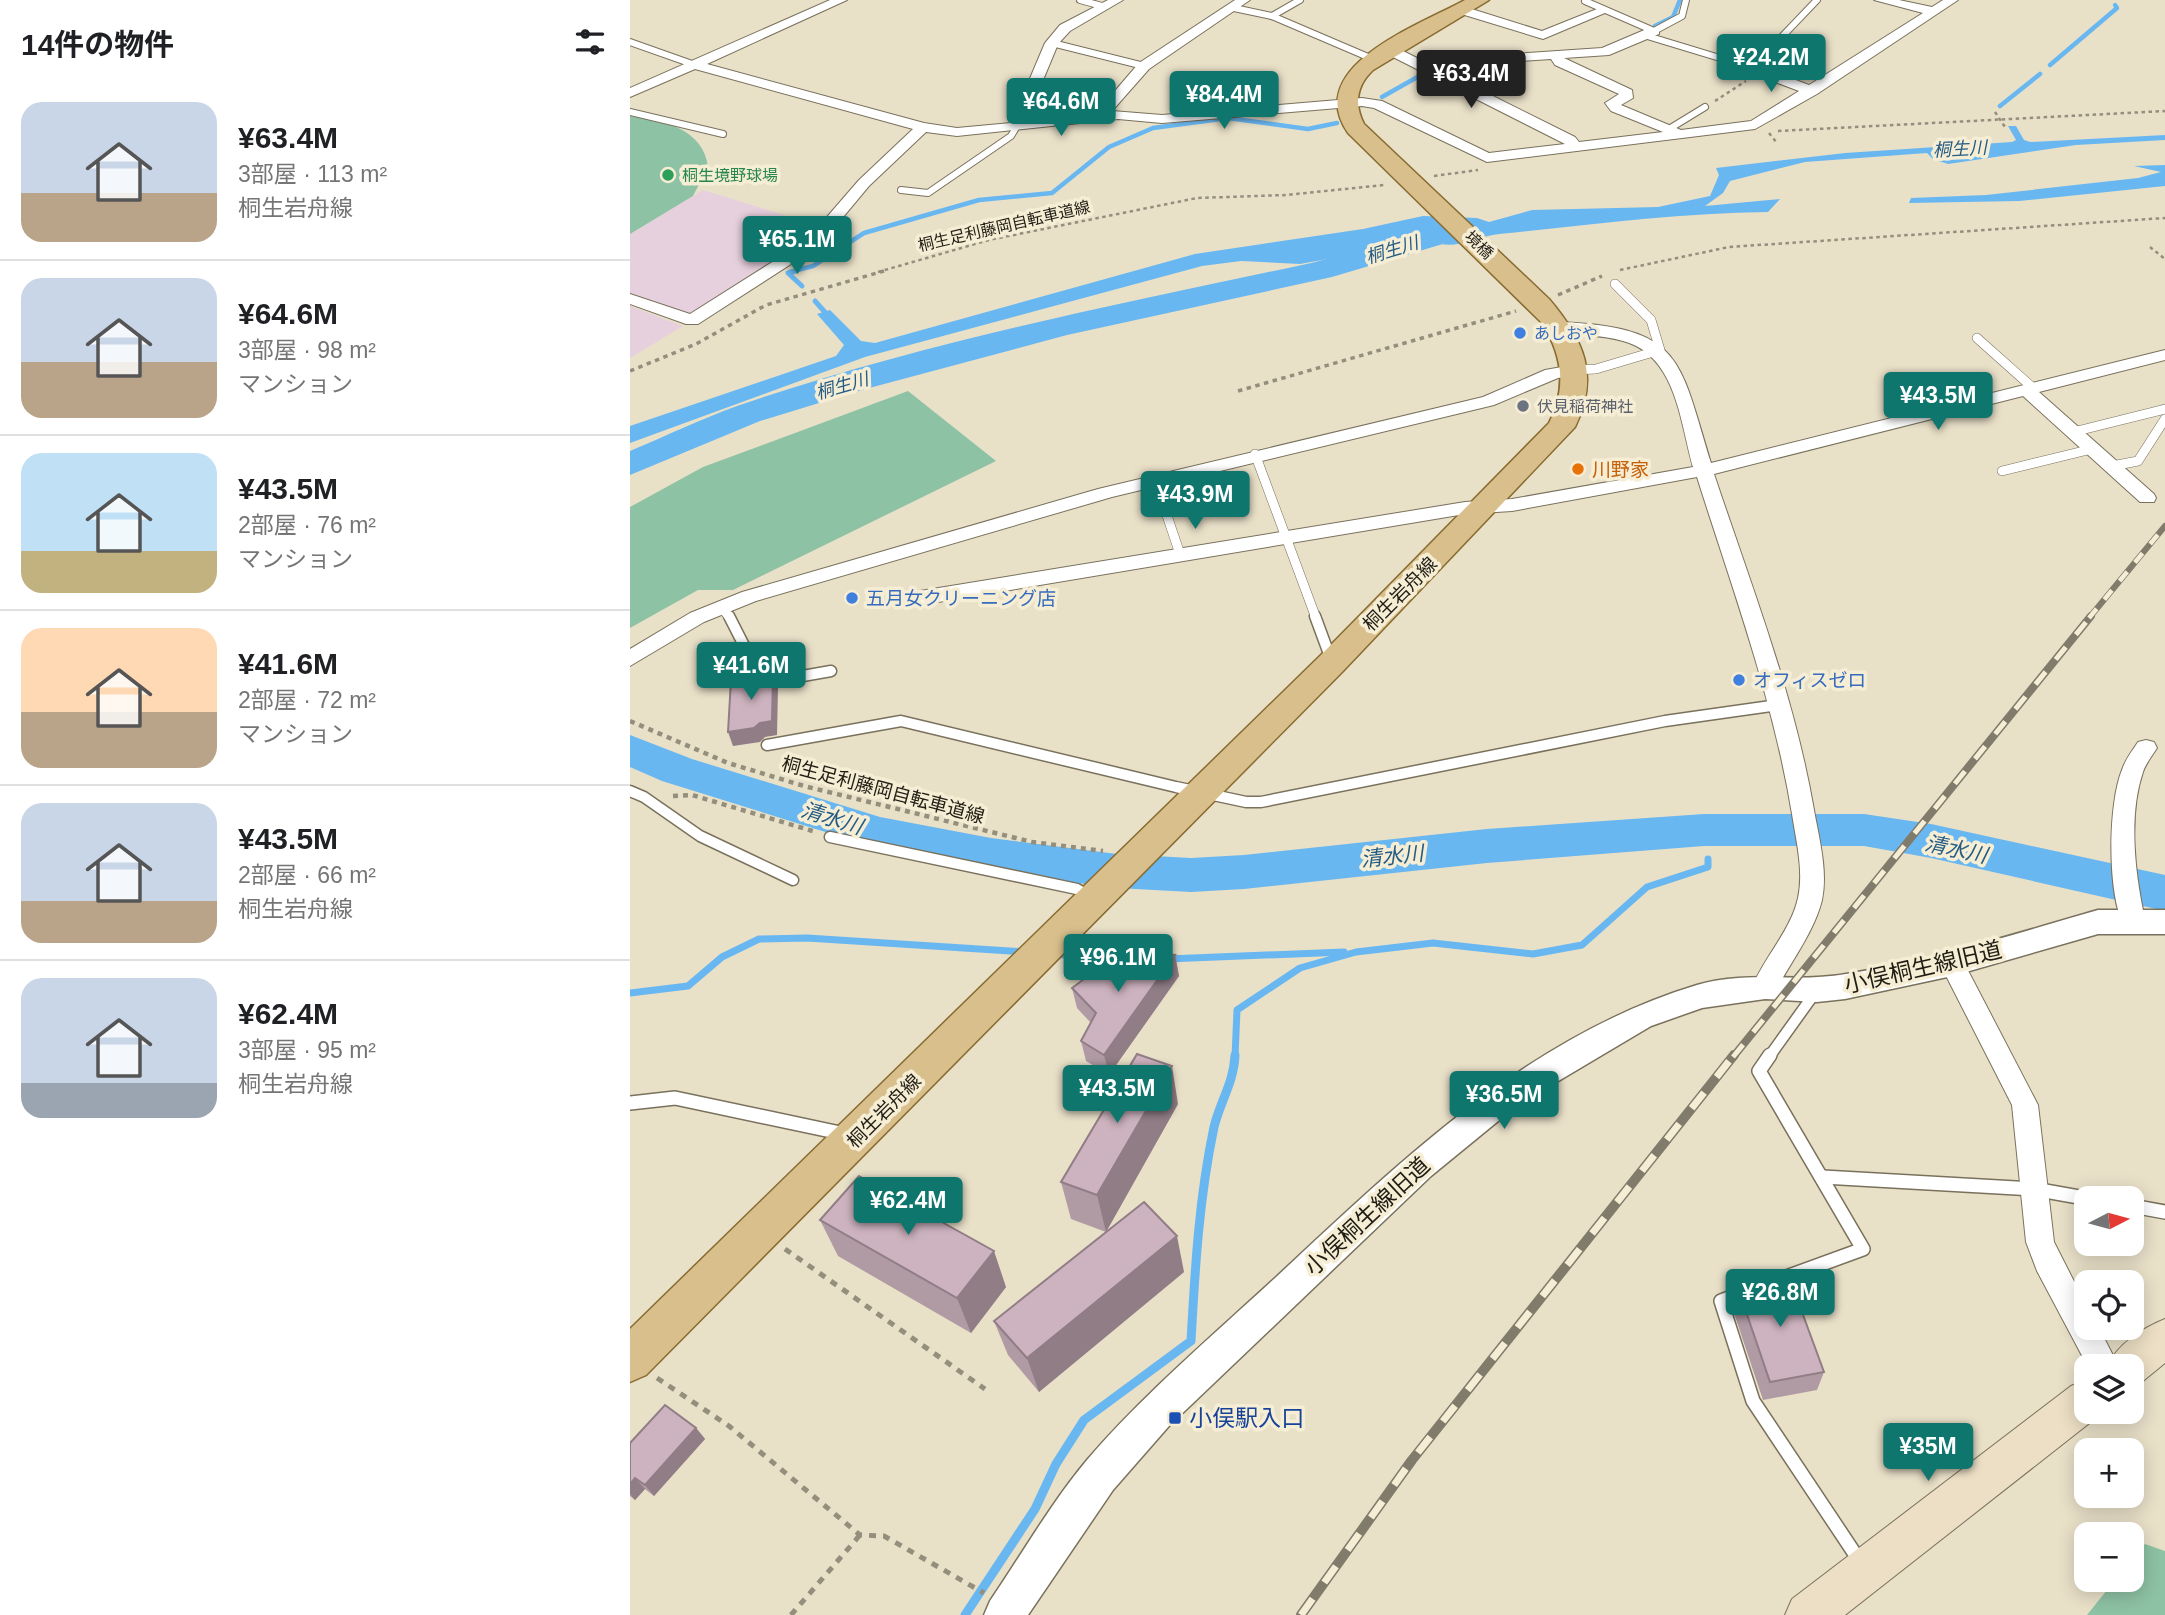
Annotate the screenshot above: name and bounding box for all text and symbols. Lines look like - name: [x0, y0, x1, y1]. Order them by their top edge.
- icon: filters: [571, 23, 609, 61]
- text: 14件の物件: [21, 28, 174, 61]
- pin: ¥24.2M: [1714, 34, 1828, 94]
- text: ¥24.2M: [1733, 44, 1809, 70]
- pin: ¥63.4M: [1414, 50, 1528, 110]
- text: ¥63.4M: [1433, 60, 1509, 86]
- pin: ¥84.4M: [1167, 72, 1281, 131]
- pin: ¥64.6M: [1004, 78, 1118, 138]
- text: ¥84.4M: [1186, 81, 1262, 107]
- text: ¥64.6M: [1023, 88, 1099, 114]
- text: ¥63.4M: [238, 121, 338, 154]
- icon: home: [77, 130, 161, 214]
- water label: 桐生川: [1933, 137, 1989, 160]
- text: 3部屋 · 113 m²: [238, 161, 387, 187]
- marker: 桐生境野球場: [660, 167, 676, 183]
- place label: 桐生境野球場: [682, 167, 778, 184]
- text: 桐生岩舟線: [238, 195, 353, 221]
- street label: 桐生足利藤岡自転車道線: [916, 198, 1092, 254]
- pin: ¥65.1M: [740, 216, 854, 276]
- text: ¥65.1M: [759, 226, 835, 252]
- street label: 境橋: [1462, 228, 1496, 262]
- water label: 桐生川: [1363, 232, 1423, 267]
- text: ¥64.6M: [238, 297, 338, 330]
- icon: home: [77, 306, 161, 390]
- marker: あしおや: [1512, 325, 1528, 341]
- place label: あしおや: [1534, 325, 1598, 342]
- text: 3部屋 · 98 m²: [238, 337, 376, 363]
- water label: 桐生川: [813, 368, 873, 403]
- text: マンション: [238, 371, 353, 397]
- pin: ¥43.5M: [1881, 372, 1995, 432]
- text: ¥43.5M: [1900, 382, 1976, 408]
- marker: 伏見稲荷神社: [1515, 398, 1531, 414]
- place label: 伏見稲荷神社: [1537, 398, 1633, 415]
- place label: 川野家: [1592, 459, 1649, 480]
- marker: 川野家: [1570, 461, 1586, 477]
- text: ¥43.5M: [238, 472, 338, 505]
- pin: ¥43.9M: [1138, 472, 1252, 531]
- icon: home: [77, 481, 161, 565]
- text: ¥43.9M: [1157, 481, 1233, 507]
- text: 2部屋 · 76 m²: [238, 512, 376, 538]
- text: マンション: [238, 546, 353, 572]
- street label: 桐生岩舟線: [1359, 553, 1441, 635]
- place label: 五月女クリーニング店: [866, 588, 1056, 609]
- marker: 五月女クリーニング店: [844, 590, 860, 606]
- pin: ¥41.6M: [694, 642, 808, 702]
- text: ¥41.6M: [238, 647, 338, 680]
- text: ¥41.6M: [713, 652, 789, 678]
- icon: home: [77, 656, 161, 740]
- place label: オフィスゼロ: [1753, 670, 1867, 691]
- marker: オフィスゼロ: [1731, 672, 1747, 688]
- text: 2部屋 · 72 m²: [238, 687, 376, 713]
- text: マンション: [238, 721, 353, 747]
- street label: 桐生足利藤岡自転車道線: [779, 753, 987, 827]
- water label: 清水川: [799, 798, 867, 839]
- text: ¥43.5M: [238, 822, 338, 855]
- icon: home: [77, 831, 161, 915]
- water label: 清水川: [1923, 831, 1991, 867]
- water label: 清水川: [1359, 841, 1427, 871]
- text: 2部屋 · 66 m²: [238, 862, 376, 888]
- text: 桐生岩舟線: [238, 896, 353, 922]
- pin: ¥96.1M: [1061, 934, 1175, 994]
- street label: 小俣桐生線旧道: [1842, 936, 2004, 998]
- text: ¥96.1M: [1080, 944, 1156, 970]
- text: ¥62.4M: [238, 997, 338, 1030]
- icon: home: [77, 1006, 161, 1090]
- text: 3部屋 · 95 m²: [238, 1037, 376, 1063]
- pin: ¥43.5M: [1060, 1066, 1174, 1125]
- street label: 桐生岩舟線: [843, 1070, 925, 1152]
- text: 桐生岩舟線: [238, 1071, 353, 1097]
- pin: ¥36.5M: [1447, 1072, 1561, 1131]
- text: ¥43.5M: [1079, 1075, 1155, 1101]
- text: ¥36.5M: [1466, 1081, 1542, 1107]
- street label: 小俣桐生線旧道: [1299, 1152, 1435, 1280]
- pin: ¥62.4M: [851, 1178, 965, 1237]
- north arrow: [2074, 1186, 2144, 1256]
- map controls: [2074, 1186, 2144, 1592]
- text: ¥62.4M: [870, 1187, 946, 1213]
- pin: ¥26.8M: [1723, 1270, 1837, 1329]
- button: locate: [2074, 1270, 2144, 1340]
- text: ¥26.8M: [1742, 1279, 1818, 1305]
- button: layers: [2074, 1354, 2144, 1424]
- place label: 小俣駅入口: [1189, 1405, 1304, 1431]
- marker: 小俣駅入口: [1167, 1410, 1183, 1426]
- pin: ¥35M: [1887, 1424, 1969, 1483]
- text: ¥35M: [1899, 1433, 1957, 1459]
- button: +: [2074, 1438, 2144, 1508]
- button: −: [2074, 1522, 2144, 1592]

